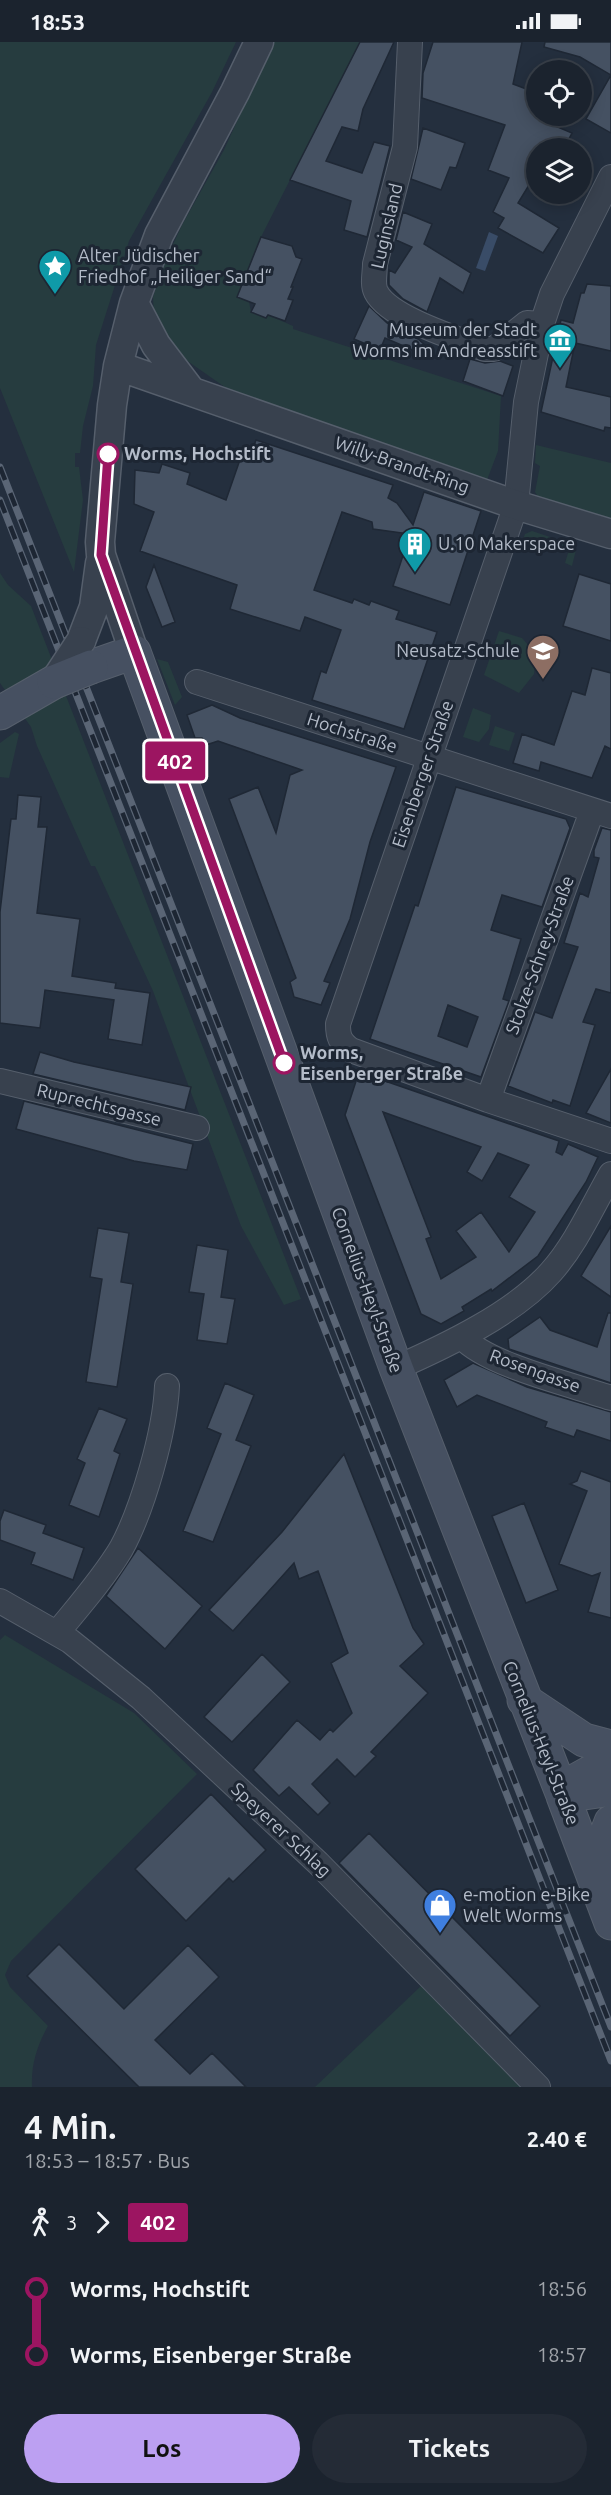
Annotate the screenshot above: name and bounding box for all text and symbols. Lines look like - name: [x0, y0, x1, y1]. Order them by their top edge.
- text: 18:53: [30, 9, 85, 34]
- map controls: [526, 60, 592, 204]
- button: locate: [526, 60, 592, 126]
- button: layers: [526, 138, 592, 204]
- street label: Luginsland: [366, 181, 406, 270]
- place label: Alter Jüdischer Friedhof „Heiliger Sand“: [78, 245, 272, 286]
- place icon: Alter Jüdischer Friedhof „Heiliger Sand“: [37, 248, 73, 295]
- place label: Museum der Stadt Worms im Andreasstift: [352, 319, 537, 360]
- museum icon: Museum der Stadt Worms im Andreasstift: [542, 322, 578, 369]
- street label: Willy-Brandt-Ring: [332, 432, 472, 496]
- marker: Worms, Hochstift: [97, 443, 119, 465]
- place label: Worms, Hochstift: [124, 443, 271, 463]
- building icon: U.10 Makerspace: [397, 526, 433, 573]
- place label: U.10 Makerspace: [438, 533, 575, 553]
- school or university icon: Neusatz-Schule: [525, 633, 561, 680]
- place label: Neusatz-Schule: [396, 640, 520, 660]
- street label: Eisenberger Straße: [387, 697, 457, 850]
- street label: Hochstraße: [305, 708, 400, 756]
- line badge: 402: [140, 742, 210, 780]
- text: 402: [157, 749, 193, 773]
- street label: Stolze-Schrey-Straße: [501, 873, 577, 1037]
- place label: Worms, Eisenberger Straße: [300, 1042, 463, 1083]
- marker: Worms, Eisenberger Straße: [273, 1052, 295, 1074]
- street label: Ruprechtsgasse: [35, 1079, 164, 1129]
- street label: Cornelius-Heyl-Straße: [329, 1204, 407, 1375]
- street label: Rosengasse: [487, 1344, 583, 1396]
- street label: Cornelius-Heyl-Straße: [500, 1658, 584, 1828]
- street label: Speyerer Schlag: [228, 1778, 336, 1880]
- place label: e-motion e-Bike Welt Worms: [463, 1884, 590, 1925]
- shop icon: e-motion e-Bike Welt Worms: [422, 1887, 458, 1934]
- text: 4 Min.: [24, 2108, 116, 2145]
- text: 2.40 €: [527, 2126, 587, 2151]
- text: 18:53 – 18:57 · Bus: [24, 2149, 190, 2172]
- icon: walk: [24, 2206, 57, 2239]
- icon: forward: [86, 2206, 119, 2239]
- text: 402: [140, 2210, 176, 2234]
- text: 3: [66, 2211, 77, 2234]
- text: Worms, Hochstift: [70, 2276, 250, 2301]
- text: 18:56: [537, 2277, 587, 2300]
- text: Worms, Eisenberger Straße: [70, 2342, 352, 2367]
- text: 18:57: [537, 2343, 587, 2366]
- button: Los: [24, 2414, 300, 2483]
- button: Tickets: [312, 2414, 587, 2483]

